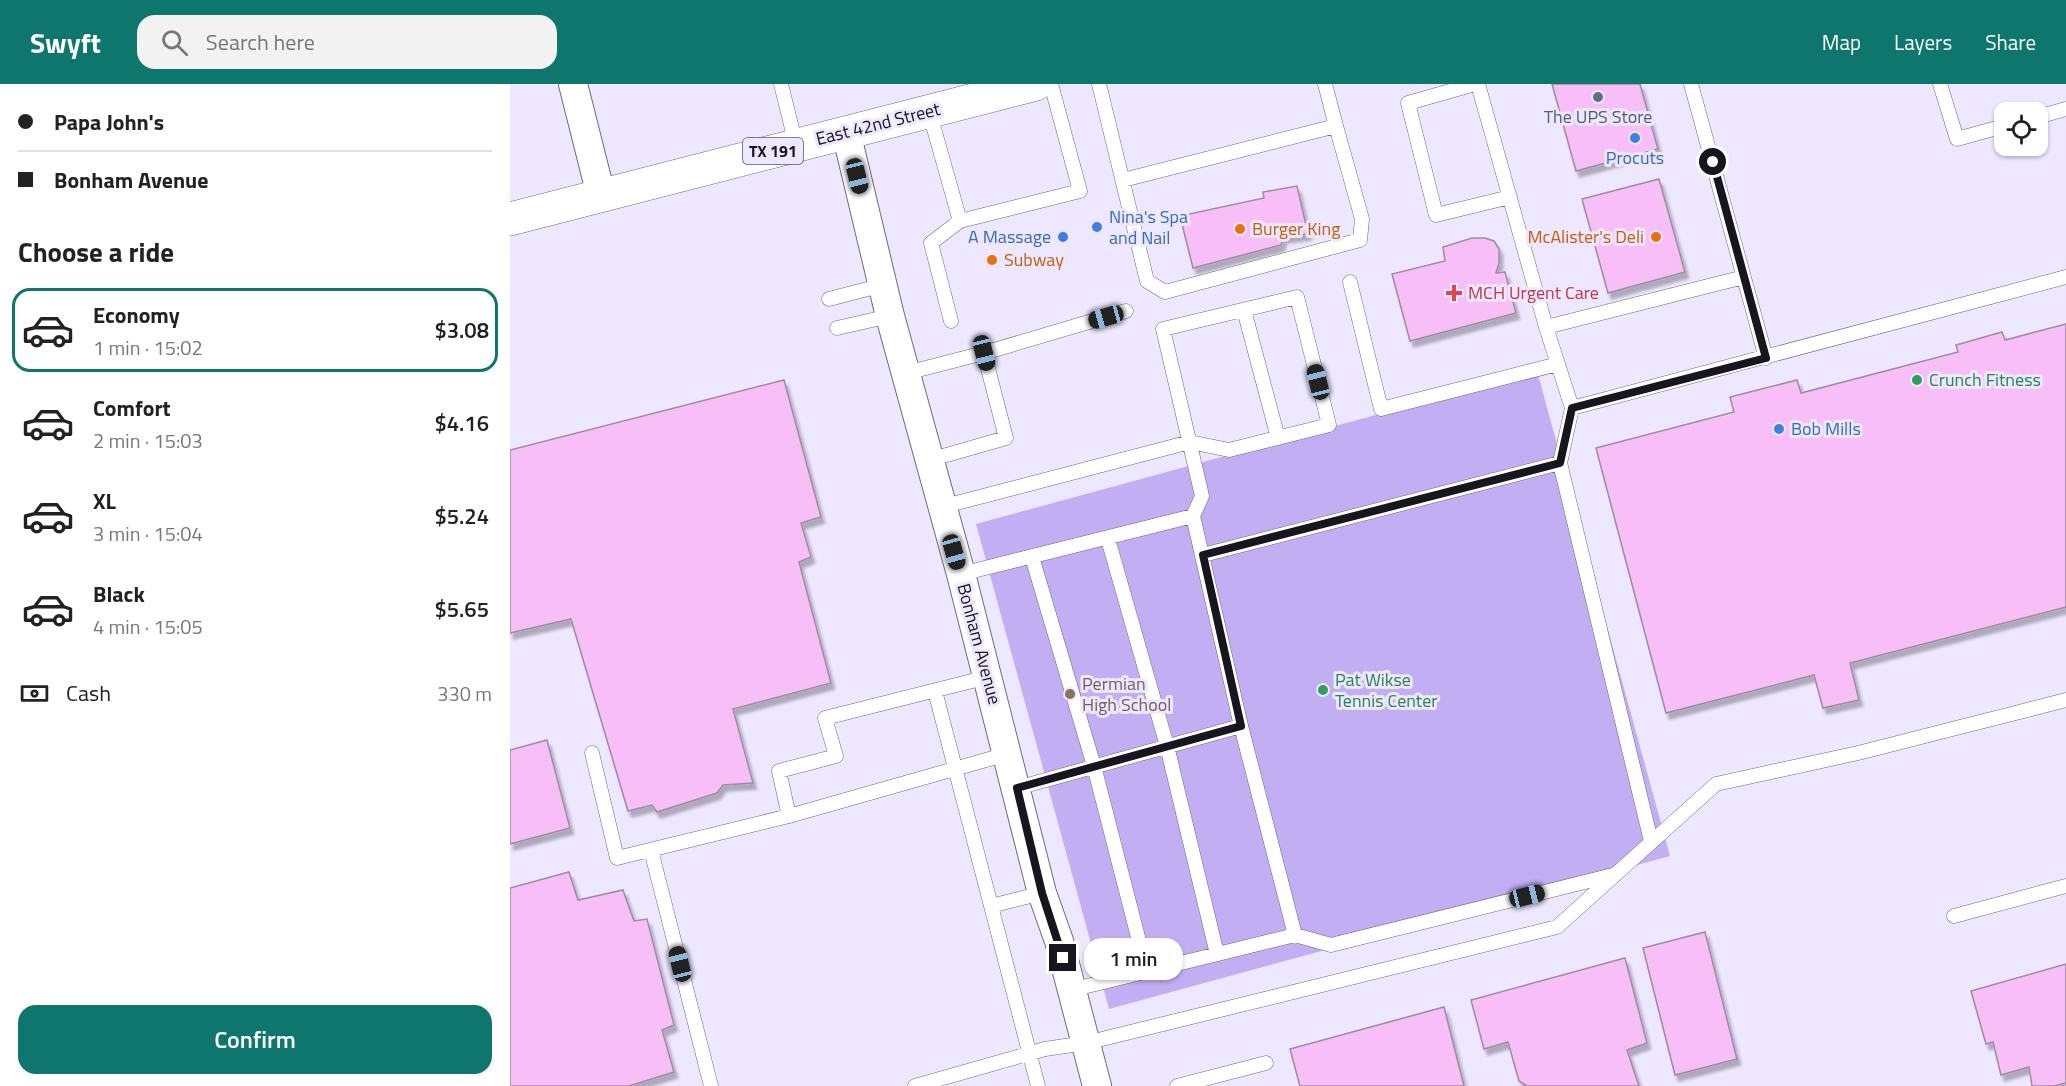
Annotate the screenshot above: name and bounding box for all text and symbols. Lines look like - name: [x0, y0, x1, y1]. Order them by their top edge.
- search box: [137, 15, 557, 69]
- text: Swyft: [30, 21, 101, 64]
- text: Search here: [206, 25, 315, 59]
- icon: search: [158, 26, 191, 59]
- text: Map: [1822, 26, 1861, 58]
- text: Layers: [1894, 26, 1952, 58]
- text: Share: [1985, 26, 2036, 58]
- marker: The UPS Store: [1591, 90, 1605, 104]
- street label: East 42nd Street: [813, 95, 944, 152]
- map controls: [1994, 102, 2048, 156]
- button: locate: [1994, 102, 2048, 156]
- place label: The UPS Store: [1544, 103, 1652, 130]
- text: Papa John's: [54, 105, 164, 139]
- marker: Procuts: [1628, 131, 1642, 145]
- road number: TX 191: [743, 138, 803, 164]
- place label: Procuts: [1606, 144, 1664, 171]
- route start: [1699, 148, 1726, 175]
- car: [844, 156, 870, 196]
- text: Bonham Avenue: [54, 163, 209, 197]
- place label: Nina's Spa and Nail: [1109, 203, 1188, 251]
- place label: Burger King: [1252, 215, 1340, 242]
- marker: Nina's Spa and Nail: [1090, 220, 1104, 234]
- marker: Burger King: [1233, 222, 1247, 236]
- place label: A Massage: [968, 223, 1051, 250]
- place label: McAlister's Deli: [1528, 223, 1644, 250]
- marker: A Massage: [1056, 230, 1070, 244]
- marker: McAlister's Deli: [1649, 230, 1663, 244]
- text: Choose a ride: [18, 231, 174, 272]
- place label: Subway: [1004, 246, 1064, 273]
- marker: Subway: [985, 253, 999, 267]
- place label: MCH Urgent Care: [1468, 279, 1599, 306]
- marker: MCH Urgent Care: [1445, 284, 1463, 302]
- text: Economy: [93, 298, 180, 332]
- icon: car: [21, 303, 75, 357]
- car: [1086, 303, 1126, 331]
- text: $3.08: [434, 313, 489, 347]
- text: 1 min · 15:02: [93, 332, 203, 363]
- car: [971, 333, 997, 373]
- car: [1305, 362, 1331, 402]
- place label: Crunch Fitness: [1929, 366, 2041, 393]
- marker: Crunch Fitness: [1910, 373, 1924, 387]
- text: Comfort: [93, 391, 171, 425]
- icon: car: [21, 396, 75, 450]
- text: $4.16: [434, 406, 489, 440]
- place label: Bob Mills: [1791, 415, 1861, 442]
- marker: Bob Mills: [1772, 422, 1786, 436]
- text: 2 min · 15:03: [93, 425, 203, 456]
- text: XL: [93, 484, 116, 518]
- icon: car: [21, 489, 75, 543]
- text: $5.24: [434, 499, 489, 533]
- text: 3 min · 15:04: [93, 518, 203, 549]
- car: [940, 532, 968, 572]
- text: Black: [93, 577, 145, 611]
- street label: Bonham Avenue: [950, 580, 1009, 707]
- icon: car: [21, 582, 75, 636]
- text: $5.65: [434, 592, 489, 626]
- text: 4 min · 15:05: [93, 611, 203, 642]
- place label: Pat Wikse Tennis Center: [1335, 666, 1437, 714]
- place label: Permian High School: [1082, 670, 1171, 718]
- text: Cash: [66, 676, 111, 710]
- icon: cash: [18, 677, 51, 710]
- text: 330 m: [437, 678, 492, 709]
- marker: Pat Wikse Tennis Center: [1316, 683, 1330, 697]
- marker: Permian High School: [1063, 687, 1077, 701]
- car: [1507, 883, 1547, 909]
- callout: 1 min: [1084, 937, 1183, 979]
- text: 1 min: [1109, 943, 1158, 974]
- car: [667, 944, 693, 984]
- route end: [1049, 944, 1076, 971]
- button: Confirm: [18, 1005, 492, 1074]

